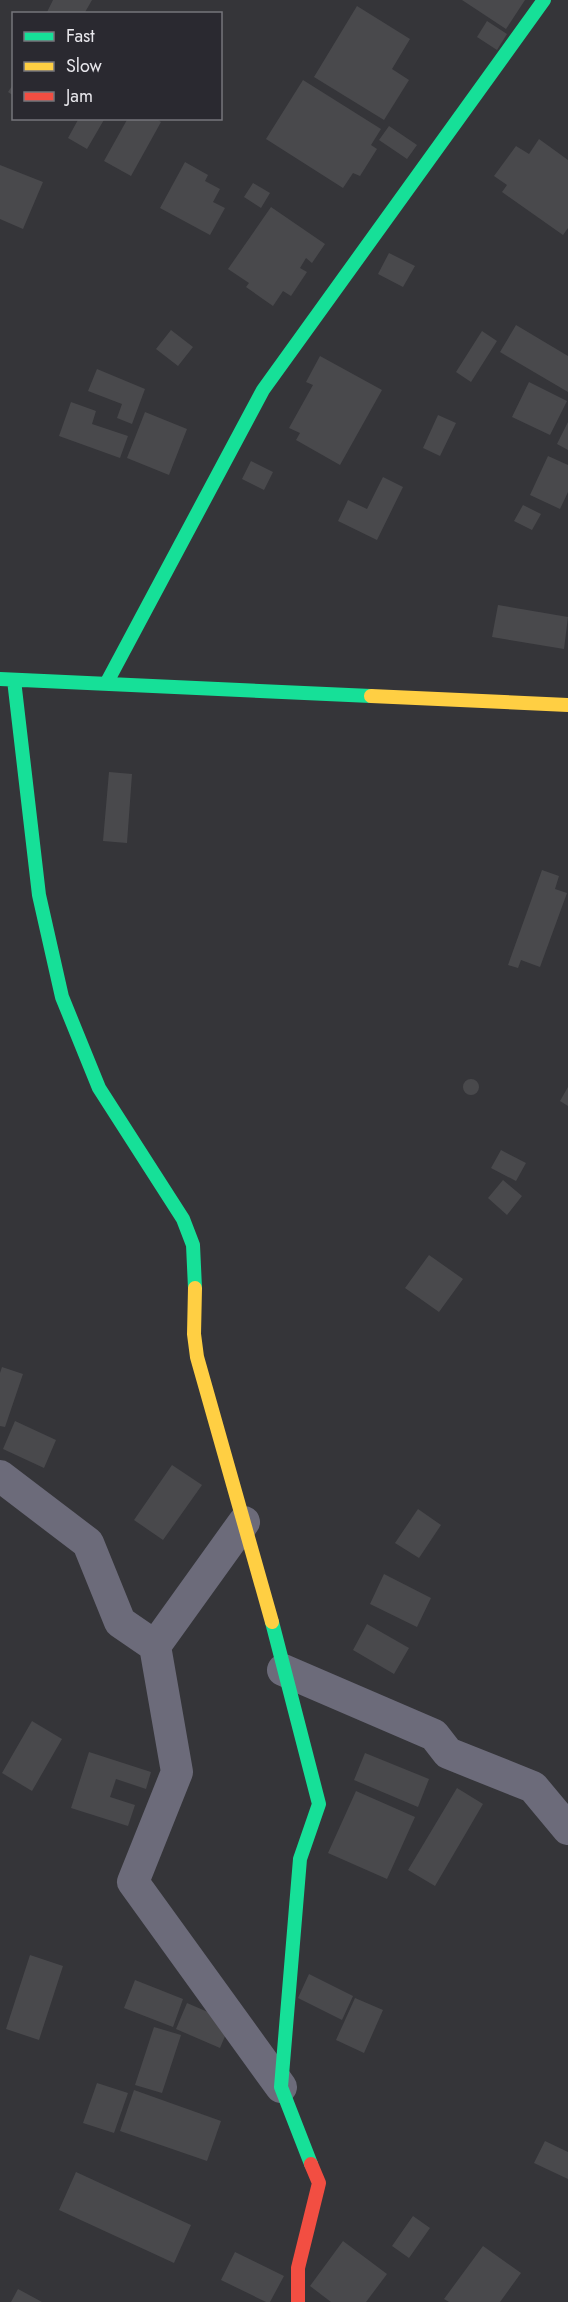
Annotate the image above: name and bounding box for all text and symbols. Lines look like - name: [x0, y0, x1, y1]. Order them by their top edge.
- legend: [12, 12, 222, 120]
- text: Fast: [66, 23, 95, 49]
- text: Slow: [66, 53, 103, 79]
- text: Jam: [64, 83, 93, 109]

